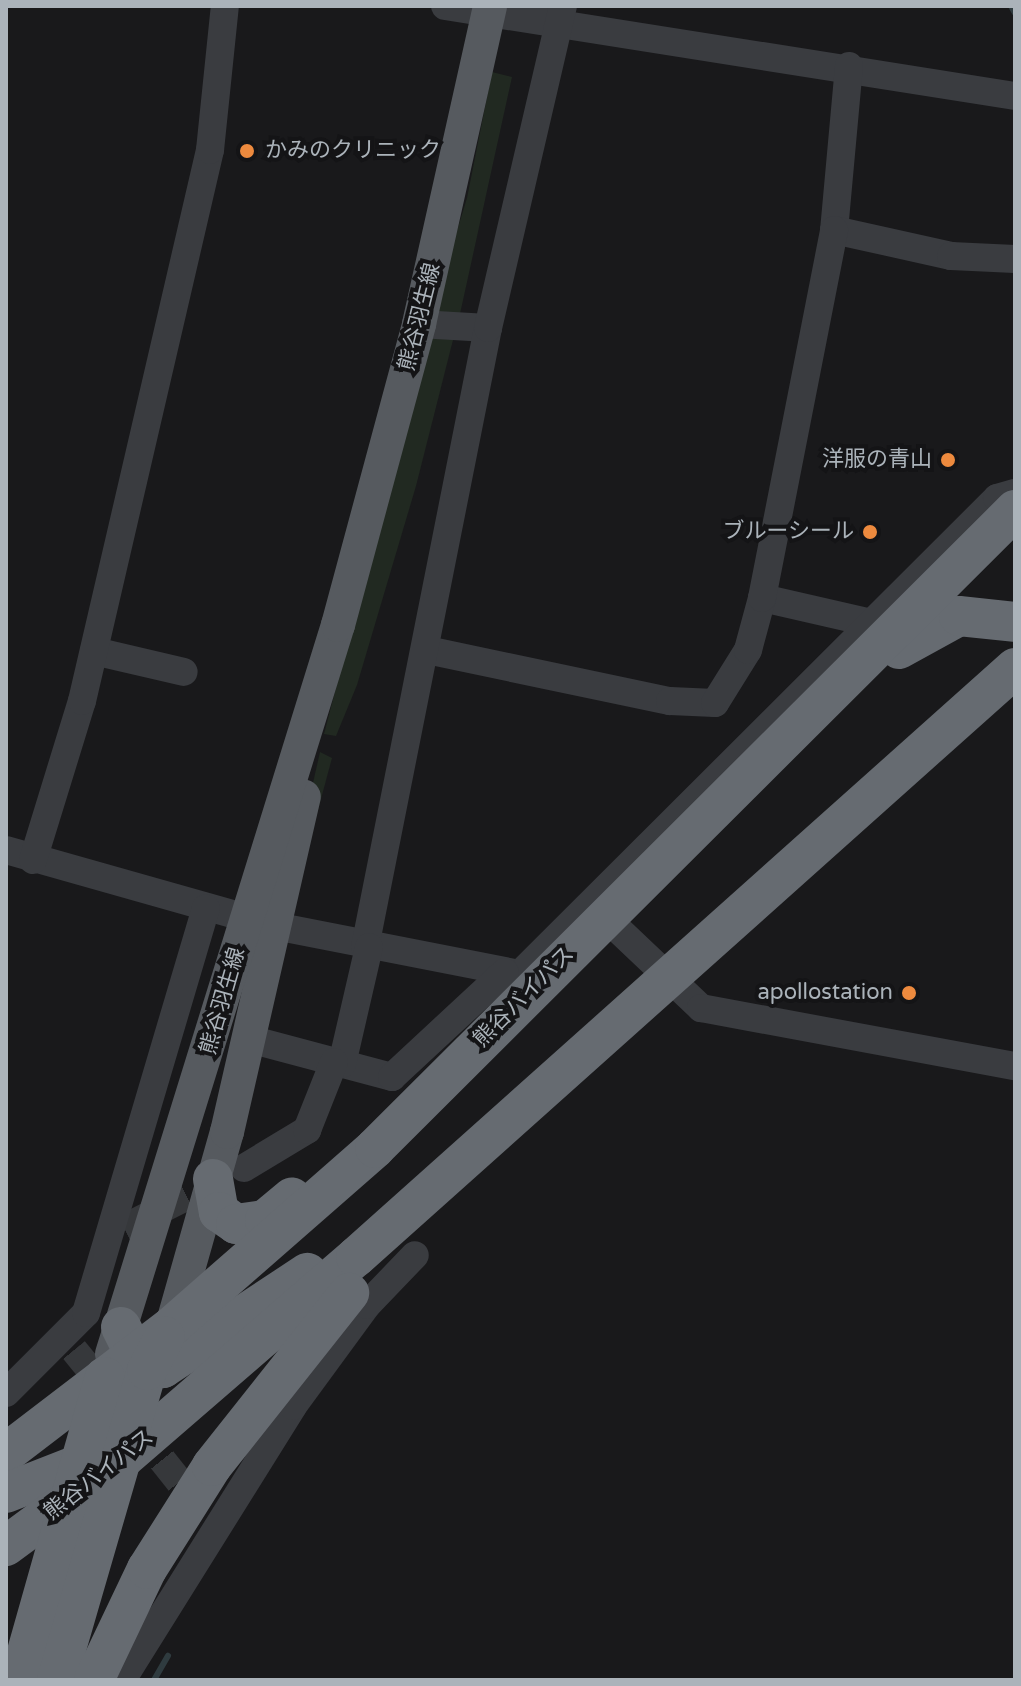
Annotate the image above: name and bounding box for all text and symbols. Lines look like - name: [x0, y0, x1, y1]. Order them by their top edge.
- place label: かみのクリニック: [265, 138, 441, 164]
- marker: かみのクリニック: [236, 140, 258, 162]
- street label: 熊谷羽生線: [394, 260, 446, 374]
- place label: 洋服の青山: [822, 447, 932, 473]
- marker: 洋服の青山: [939, 451, 957, 469]
- place label: ブルーシール: [722, 519, 854, 545]
- marker: ブルーシール: [861, 523, 879, 541]
- street label: 熊谷バイパス: [468, 941, 580, 1053]
- street label: 熊谷羽生線: [195, 944, 251, 1058]
- place label: apollostation: [757, 980, 893, 1006]
- marker: apollostation: [900, 984, 918, 1002]
- street label: 熊谷バイパス: [39, 1424, 159, 1526]

